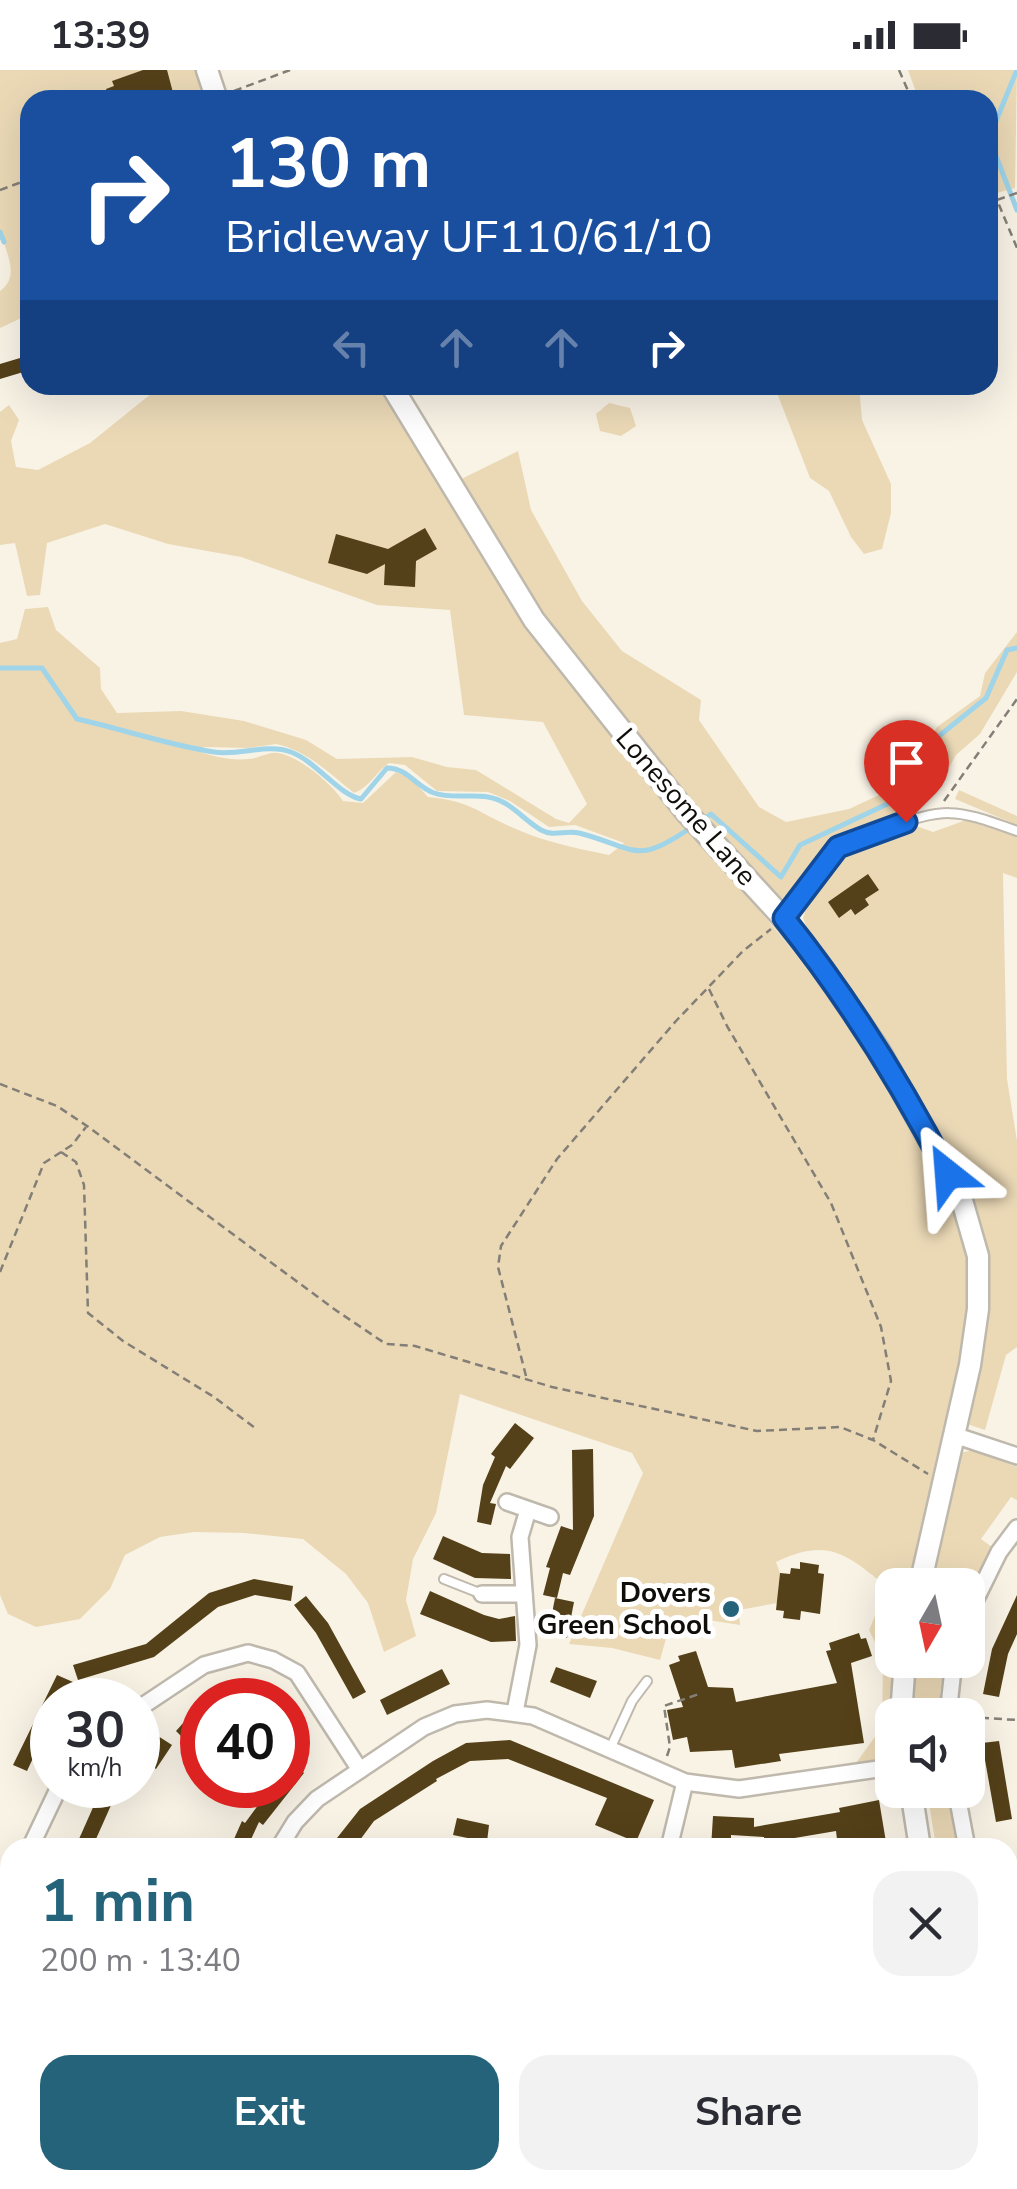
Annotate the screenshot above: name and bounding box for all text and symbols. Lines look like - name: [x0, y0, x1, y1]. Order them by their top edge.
- text: 13:39: [50, 10, 151, 61]
- text: 130 m: [225, 116, 431, 212]
- icon: right: [60, 130, 190, 260]
- text: Bridleway UF110/61/10: [225, 207, 713, 268]
- icon: left: [324, 320, 379, 375]
- icon: ahead: [429, 320, 484, 375]
- icon: ahead: [534, 320, 589, 375]
- icon: right: [639, 320, 694, 375]
- street label: Lonesome Lane: [607, 720, 765, 894]
- pin: [864, 720, 949, 823]
- icon: arrive: [879, 735, 934, 790]
- position arrow: [896, 1122, 1000, 1226]
- north arrow: [875, 1568, 985, 1678]
- map controls: [875, 1568, 985, 1808]
- place label: Dovers Green School: [537, 1574, 711, 1644]
- marker: Dovers Green School: [720, 1598, 742, 1620]
- speed limit sign: 40: [180, 1678, 310, 1808]
- text: 30: [65, 1696, 125, 1765]
- button: sound: [875, 1698, 985, 1808]
- text: km/h: [67, 1751, 123, 1785]
- text: 1 min: [40, 1860, 195, 1942]
- button: close: [873, 1871, 978, 1976]
- text: 200 m · 13:40: [40, 1939, 241, 1982]
- button: Exit: [40, 2055, 499, 2170]
- button: Share: [519, 2055, 978, 2170]

